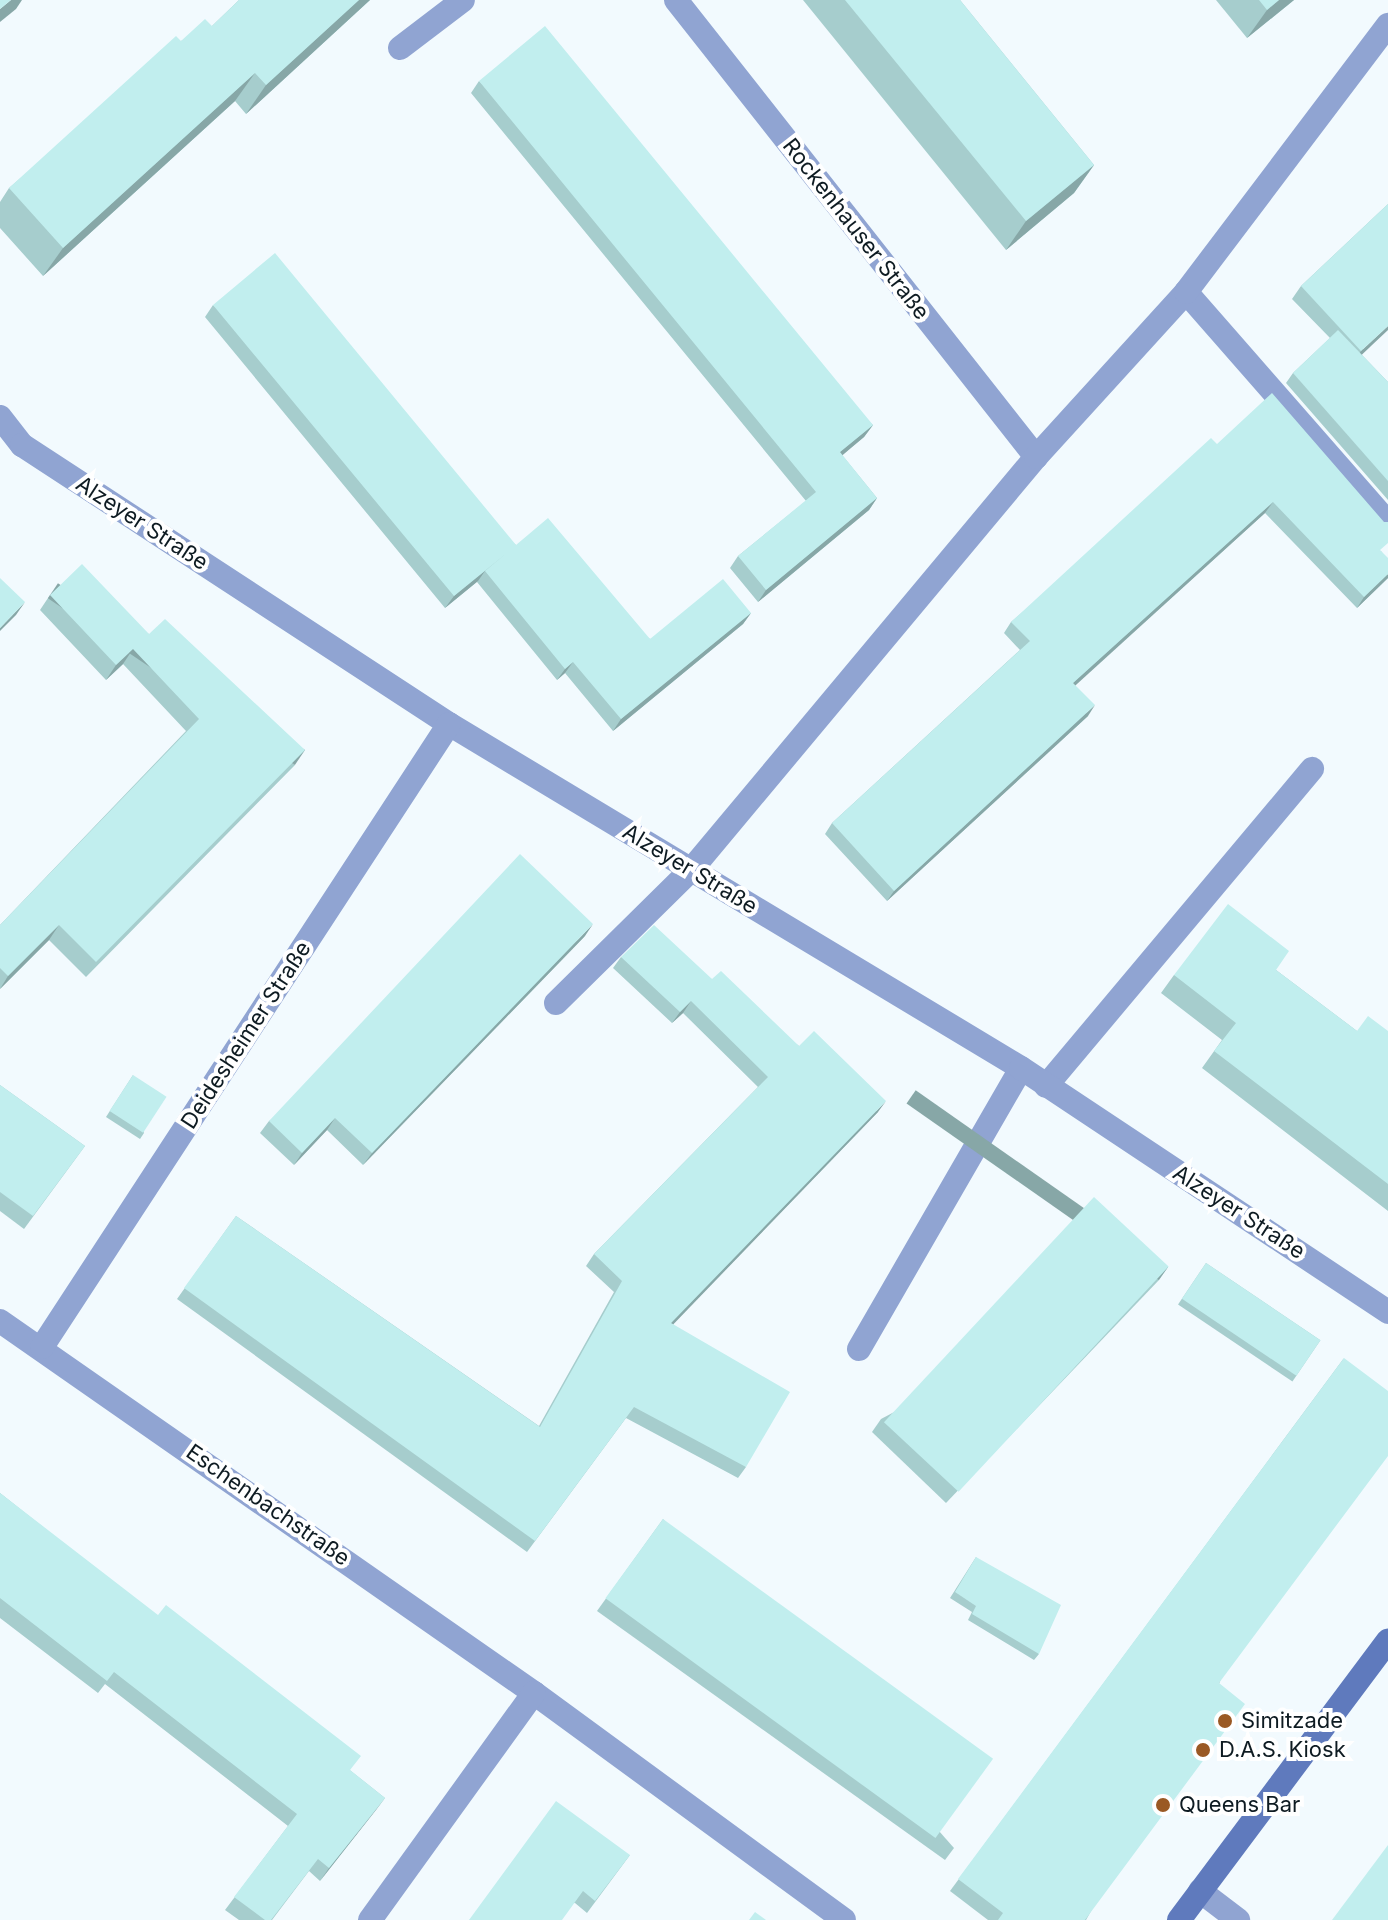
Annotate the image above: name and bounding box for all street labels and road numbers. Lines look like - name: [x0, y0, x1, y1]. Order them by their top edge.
- street label: Rockenhauser Straße: [777, 133, 935, 325]
- street label: Alzeyer Straße: [71, 470, 213, 576]
- street label: Alzeyer Straße: [618, 818, 762, 920]
- street label: Deidesheimer Straße: [176, 936, 316, 1134]
- street label: Alzeyer Straße: [1168, 1159, 1310, 1265]
- street label: Eschenbachstraße: [181, 1439, 355, 1571]

